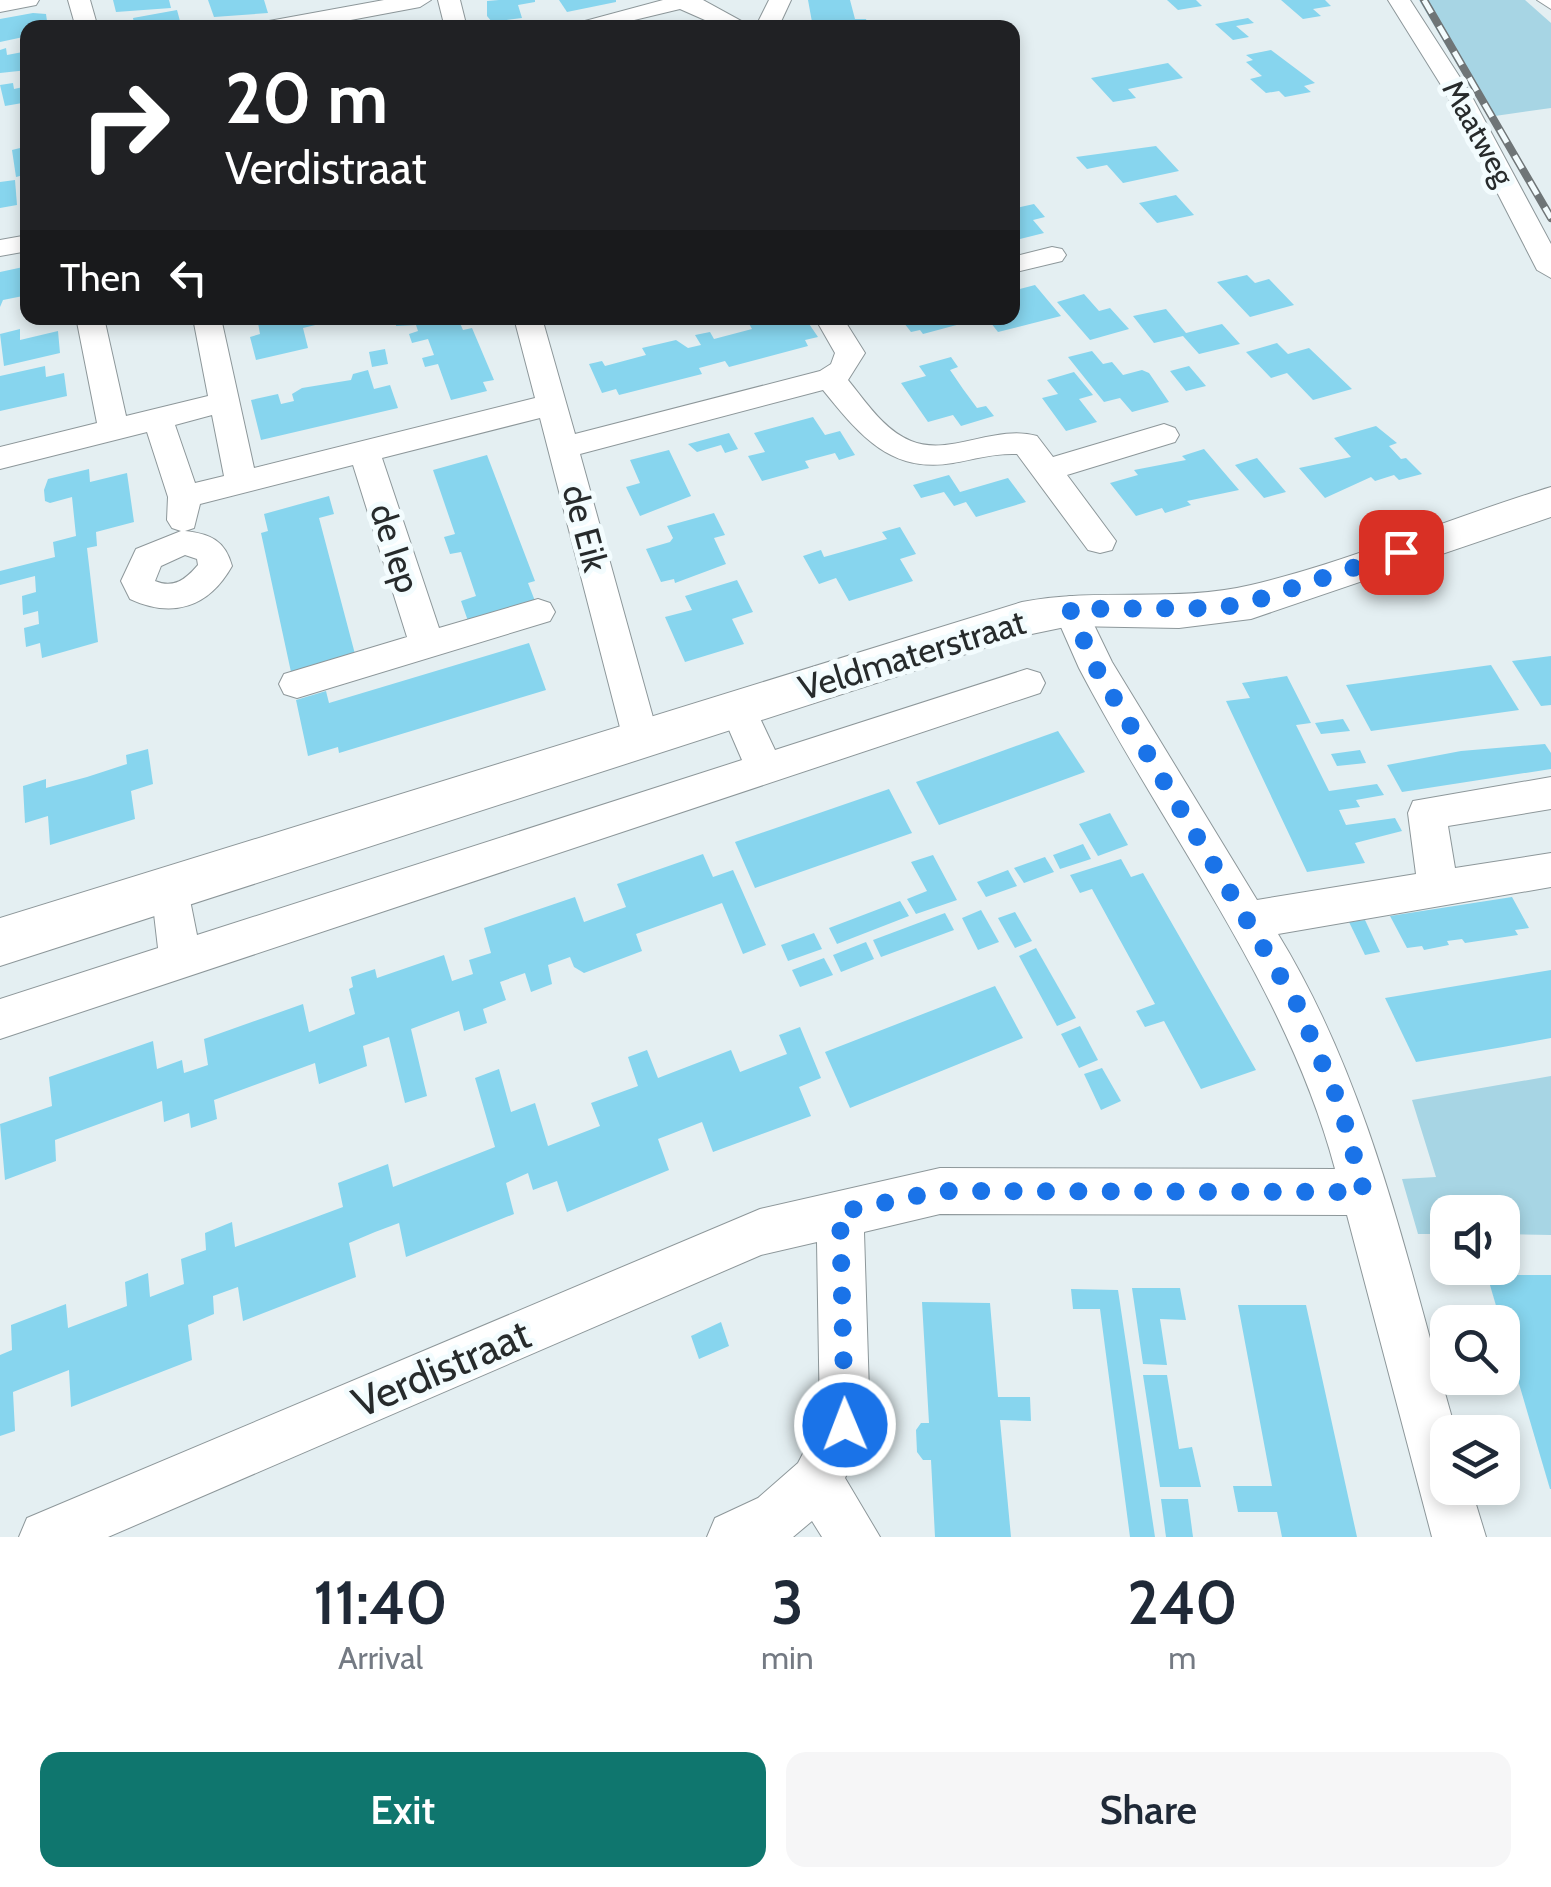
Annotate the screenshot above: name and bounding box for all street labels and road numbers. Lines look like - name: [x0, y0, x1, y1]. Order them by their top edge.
- street label: Maatweg: [1434, 74, 1523, 193]
- street label: de Eik: [553, 480, 618, 576]
- street label: de Iep: [361, 498, 430, 598]
- street label: Veldmaterstraat: [793, 600, 1031, 709]
- street label: Verdistraat: [344, 1307, 538, 1429]

